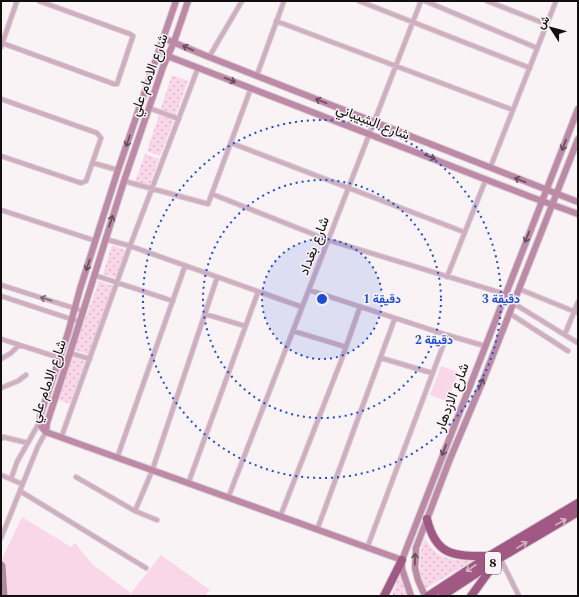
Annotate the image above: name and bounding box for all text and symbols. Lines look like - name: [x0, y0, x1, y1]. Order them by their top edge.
- north arrow: [531, 8, 571, 48]
- text: ش: [533, 12, 554, 33]
- street label: شارع الامام علي: [124, 31, 175, 120]
- one-way arrow: [182, 44, 194, 51]
- one-way arrow: [224, 76, 236, 84]
- one-way arrow: [316, 96, 328, 104]
- street label: شارع الشيباني: [333, 98, 413, 147]
- one-way arrow: [124, 135, 131, 148]
- one-way arrow: [559, 139, 567, 151]
- one-way arrow: [423, 154, 435, 162]
- one-way arrow: [515, 175, 527, 183]
- street label: شارع بغداد: [293, 214, 335, 278]
- one-way arrow: [108, 215, 115, 228]
- one-way arrow: [523, 231, 531, 243]
- one-way arrow: [84, 258, 91, 271]
- text: 1 دقيقة: [363, 290, 401, 309]
- text: 3 دقيقة: [482, 290, 520, 309]
- centre of rings: [315, 292, 329, 306]
- one-way arrow: [39, 295, 52, 302]
- text: 2 دقيقة: [415, 331, 453, 350]
- street label: شارع الامام علي: [24, 337, 73, 426]
- street label: شارع الازدهار: [429, 360, 475, 435]
- one-way arrow: [478, 379, 485, 391]
- one-way arrow: [440, 443, 448, 455]
- one-way arrow: [555, 517, 567, 525]
- one-way arrow: [516, 540, 528, 548]
- road number: 8: [485, 552, 501, 574]
- one-way arrow: [411, 553, 419, 566]
- one-way arrow: [466, 564, 477, 572]

